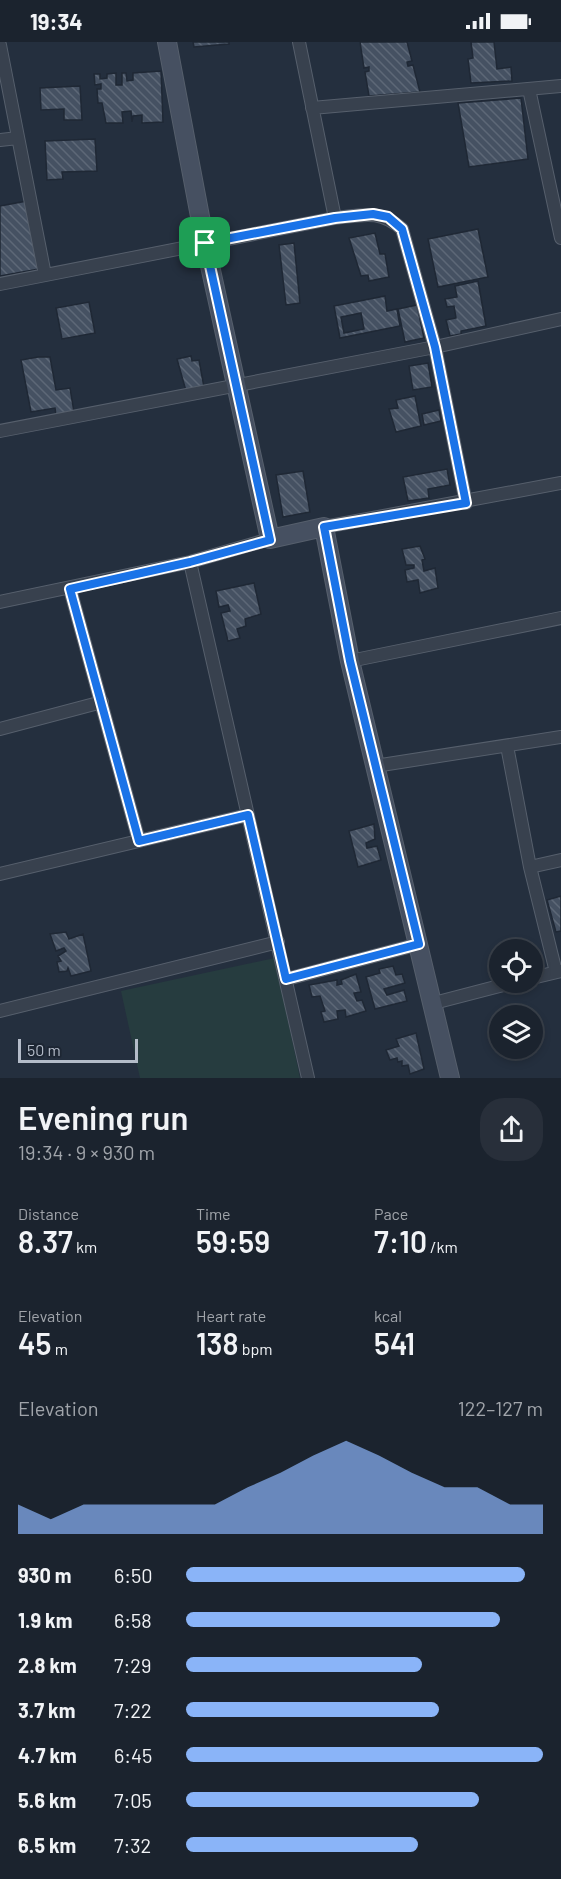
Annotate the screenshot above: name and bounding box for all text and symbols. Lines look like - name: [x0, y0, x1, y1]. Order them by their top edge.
- text: 19:34: [30, 8, 83, 34]
- pin: [179, 217, 230, 268]
- icon: arrive: [188, 226, 221, 259]
- map controls: [489, 939, 543, 1059]
- button: locate: [489, 939, 543, 993]
- button: layers: [489, 1005, 543, 1059]
- scale bar: [18, 1036, 138, 1064]
- text: 50 m: [27, 1040, 61, 1059]
- text: Evening run: [18, 1097, 188, 1137]
- button: share: [480, 1098, 543, 1161]
- text: 19:34 · 9 × 930 m: [18, 1140, 155, 1164]
- text: Distance: [18, 1204, 79, 1223]
- text: Time: [196, 1204, 231, 1223]
- text: Pace: [374, 1204, 408, 1223]
- text: 8.37: [18, 1223, 73, 1259]
- text: 59:59: [196, 1223, 270, 1259]
- text: 7:10: [374, 1223, 427, 1259]
- text: km: [73, 1237, 97, 1256]
- text: /km: [427, 1237, 458, 1256]
- text: Elevation: [18, 1306, 82, 1325]
- text: Heart rate: [196, 1306, 266, 1325]
- text: kcal: [374, 1306, 402, 1325]
- text: 45: [18, 1325, 51, 1361]
- text: 138: [196, 1325, 239, 1361]
- text: 541: [374, 1325, 415, 1361]
- text: m: [51, 1339, 68, 1358]
- text: bpm: [239, 1339, 273, 1358]
- text: Elevation: [18, 1396, 99, 1420]
- text: 122–127 m: [458, 1396, 543, 1420]
- text: 930 m: [18, 1563, 72, 1587]
- text: 6:50: [114, 1563, 153, 1587]
- text: 1.9 km: [18, 1608, 72, 1632]
- text: 6:58: [114, 1608, 152, 1632]
- text: 2.8 km: [18, 1653, 77, 1677]
- text: 7:29: [114, 1653, 151, 1677]
- text: 3.7 km: [18, 1698, 75, 1722]
- text: 7:22: [114, 1698, 152, 1722]
- text: 4.7 km: [18, 1743, 77, 1767]
- text: 6:45: [114, 1743, 152, 1767]
- text: 5.6 km: [18, 1788, 76, 1812]
- text: 7:05: [114, 1788, 152, 1812]
- text: 6.5 km: [18, 1833, 76, 1857]
- text: 7:32: [114, 1833, 151, 1857]

